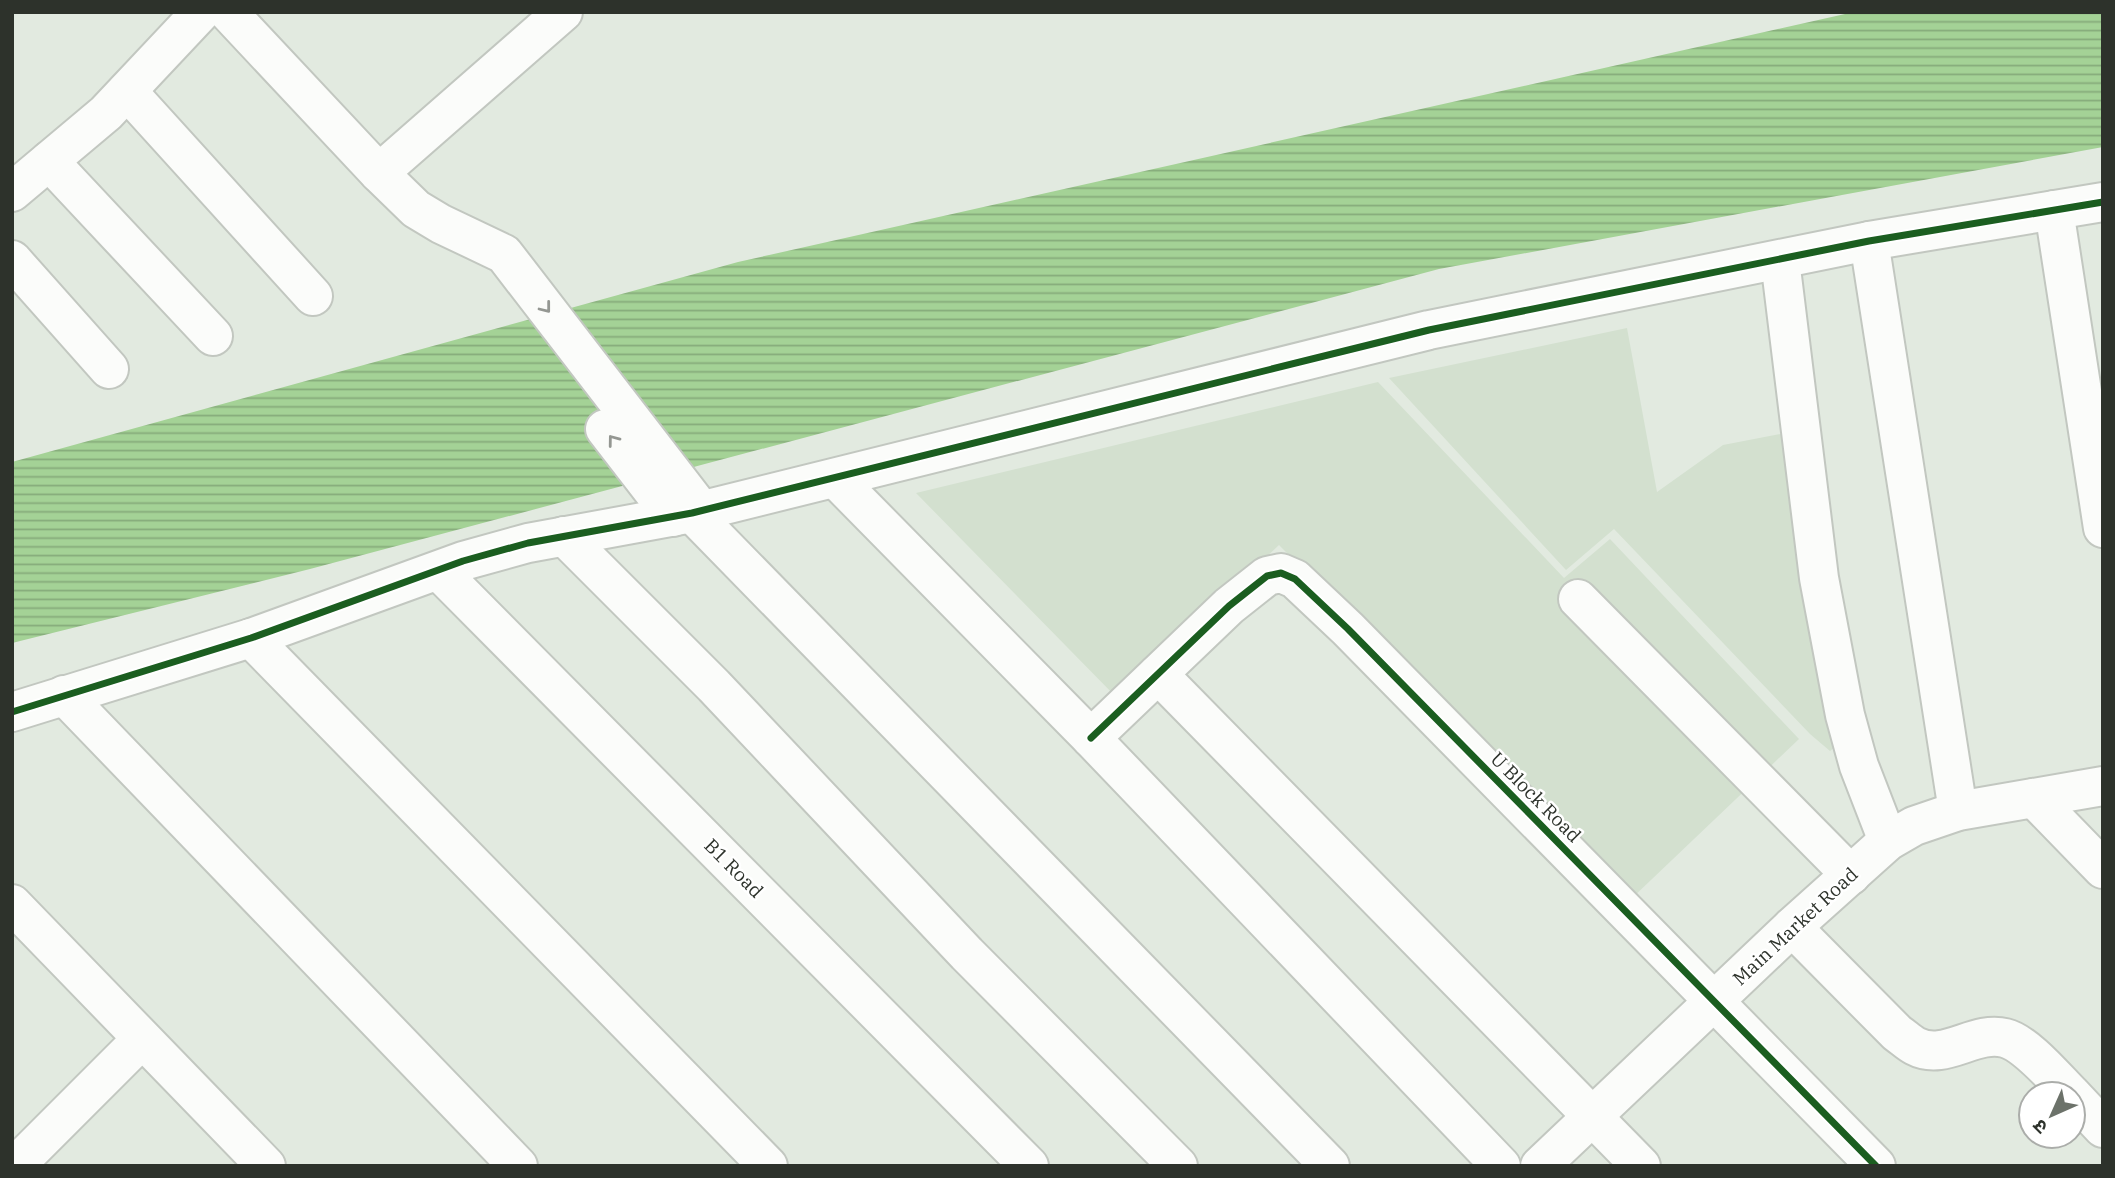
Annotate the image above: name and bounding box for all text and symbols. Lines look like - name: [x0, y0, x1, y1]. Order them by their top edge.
- one-way arrow: [537, 300, 550, 313]
- one-way arrow: [609, 435, 622, 447]
- street label: U Block Road: [1486, 747, 1586, 847]
- street label: B1 Road: [699, 833, 769, 903]
- street label: Main Market Road: [1727, 862, 1863, 990]
- north arrow: [2017, 1080, 2087, 1150]
- text: उ: [2027, 1114, 2052, 1139]

